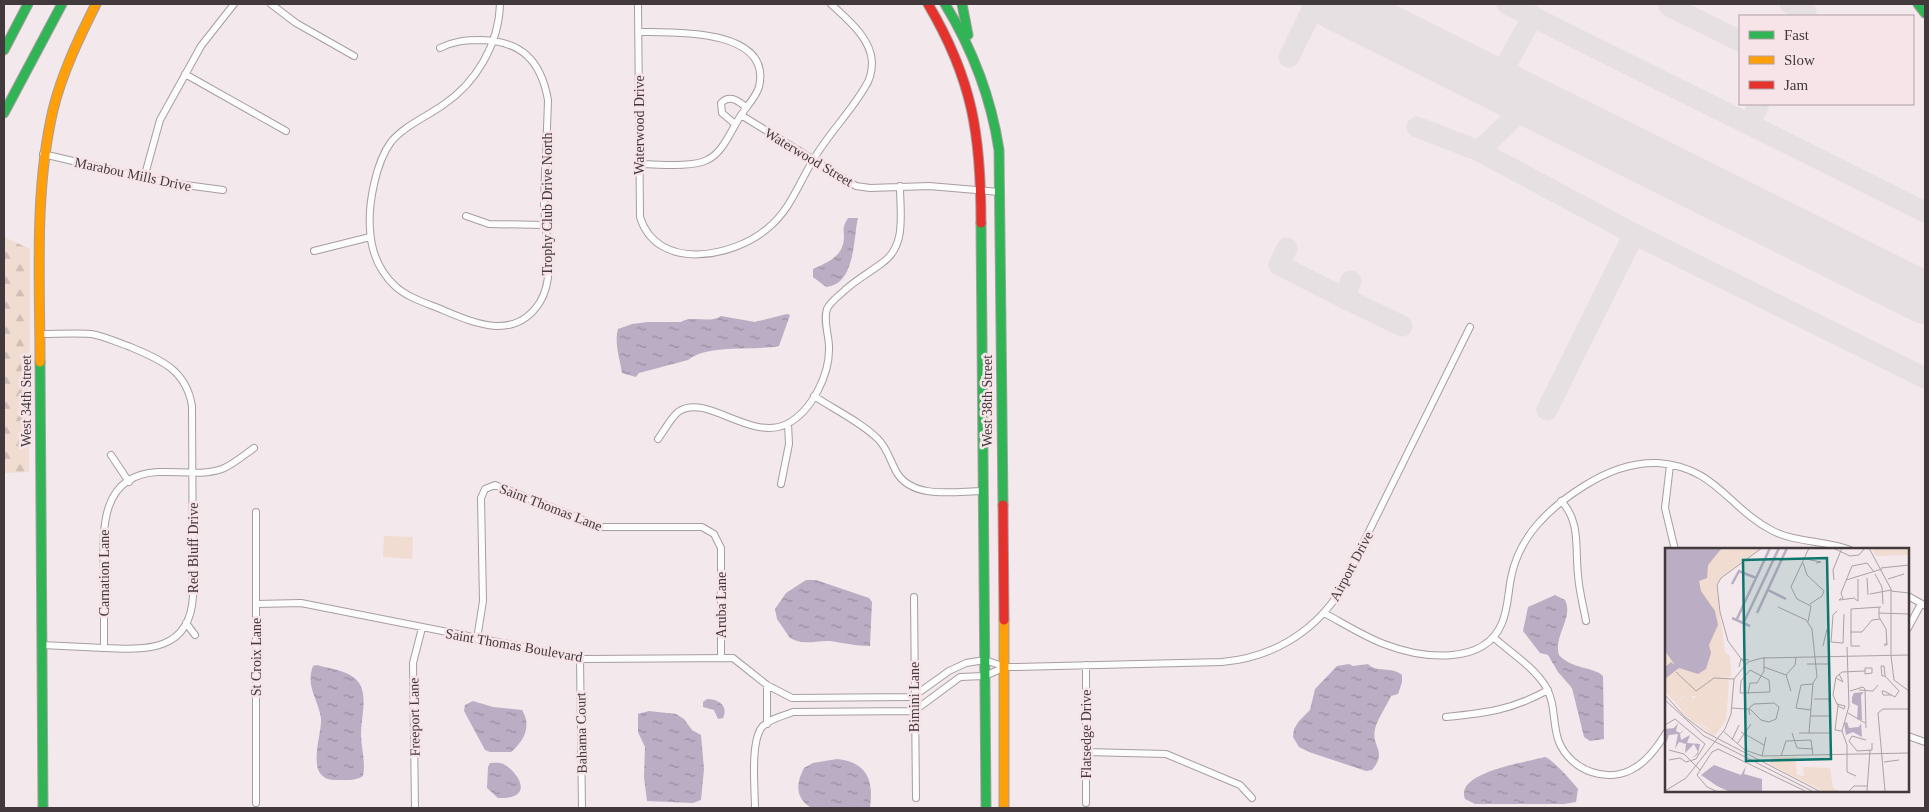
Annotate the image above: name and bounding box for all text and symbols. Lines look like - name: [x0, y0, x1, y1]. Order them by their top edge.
- legend: [1739, 15, 1914, 105]
- text: Fast: [1784, 27, 1810, 43]
- text: Slow: [1784, 52, 1815, 68]
- street label: Waterwood Drive: [632, 75, 647, 175]
- text: Jam: [1784, 77, 1808, 93]
- street label: Waterwood Street: [762, 125, 856, 190]
- street label: Trophy Club Drive North: [540, 133, 555, 276]
- street label: Marabou Mills Drive: [73, 155, 193, 194]
- street label: West 34th Street: [19, 355, 34, 447]
- street label: West 38th Street: [980, 355, 995, 447]
- street label: Saint Thomas Lane: [497, 481, 604, 534]
- street label: Red Bluff Drive: [186, 503, 201, 593]
- street label: Airport Drive: [1327, 529, 1376, 604]
- street label: Carnation Lane: [97, 530, 112, 616]
- inset map: [1665, 548, 1909, 792]
- street label: Aruba Lane: [714, 572, 729, 638]
- street label: St Croix Lane: [249, 618, 264, 696]
- street label: Saint Thomas Boulevard: [444, 626, 584, 665]
- street label: Bimini Lane: [907, 662, 922, 732]
- street label: Freeport Lane: [406, 677, 423, 757]
- street label: Flatsedge Drive: [1079, 689, 1094, 779]
- street label: Bahama Court: [573, 692, 590, 774]

